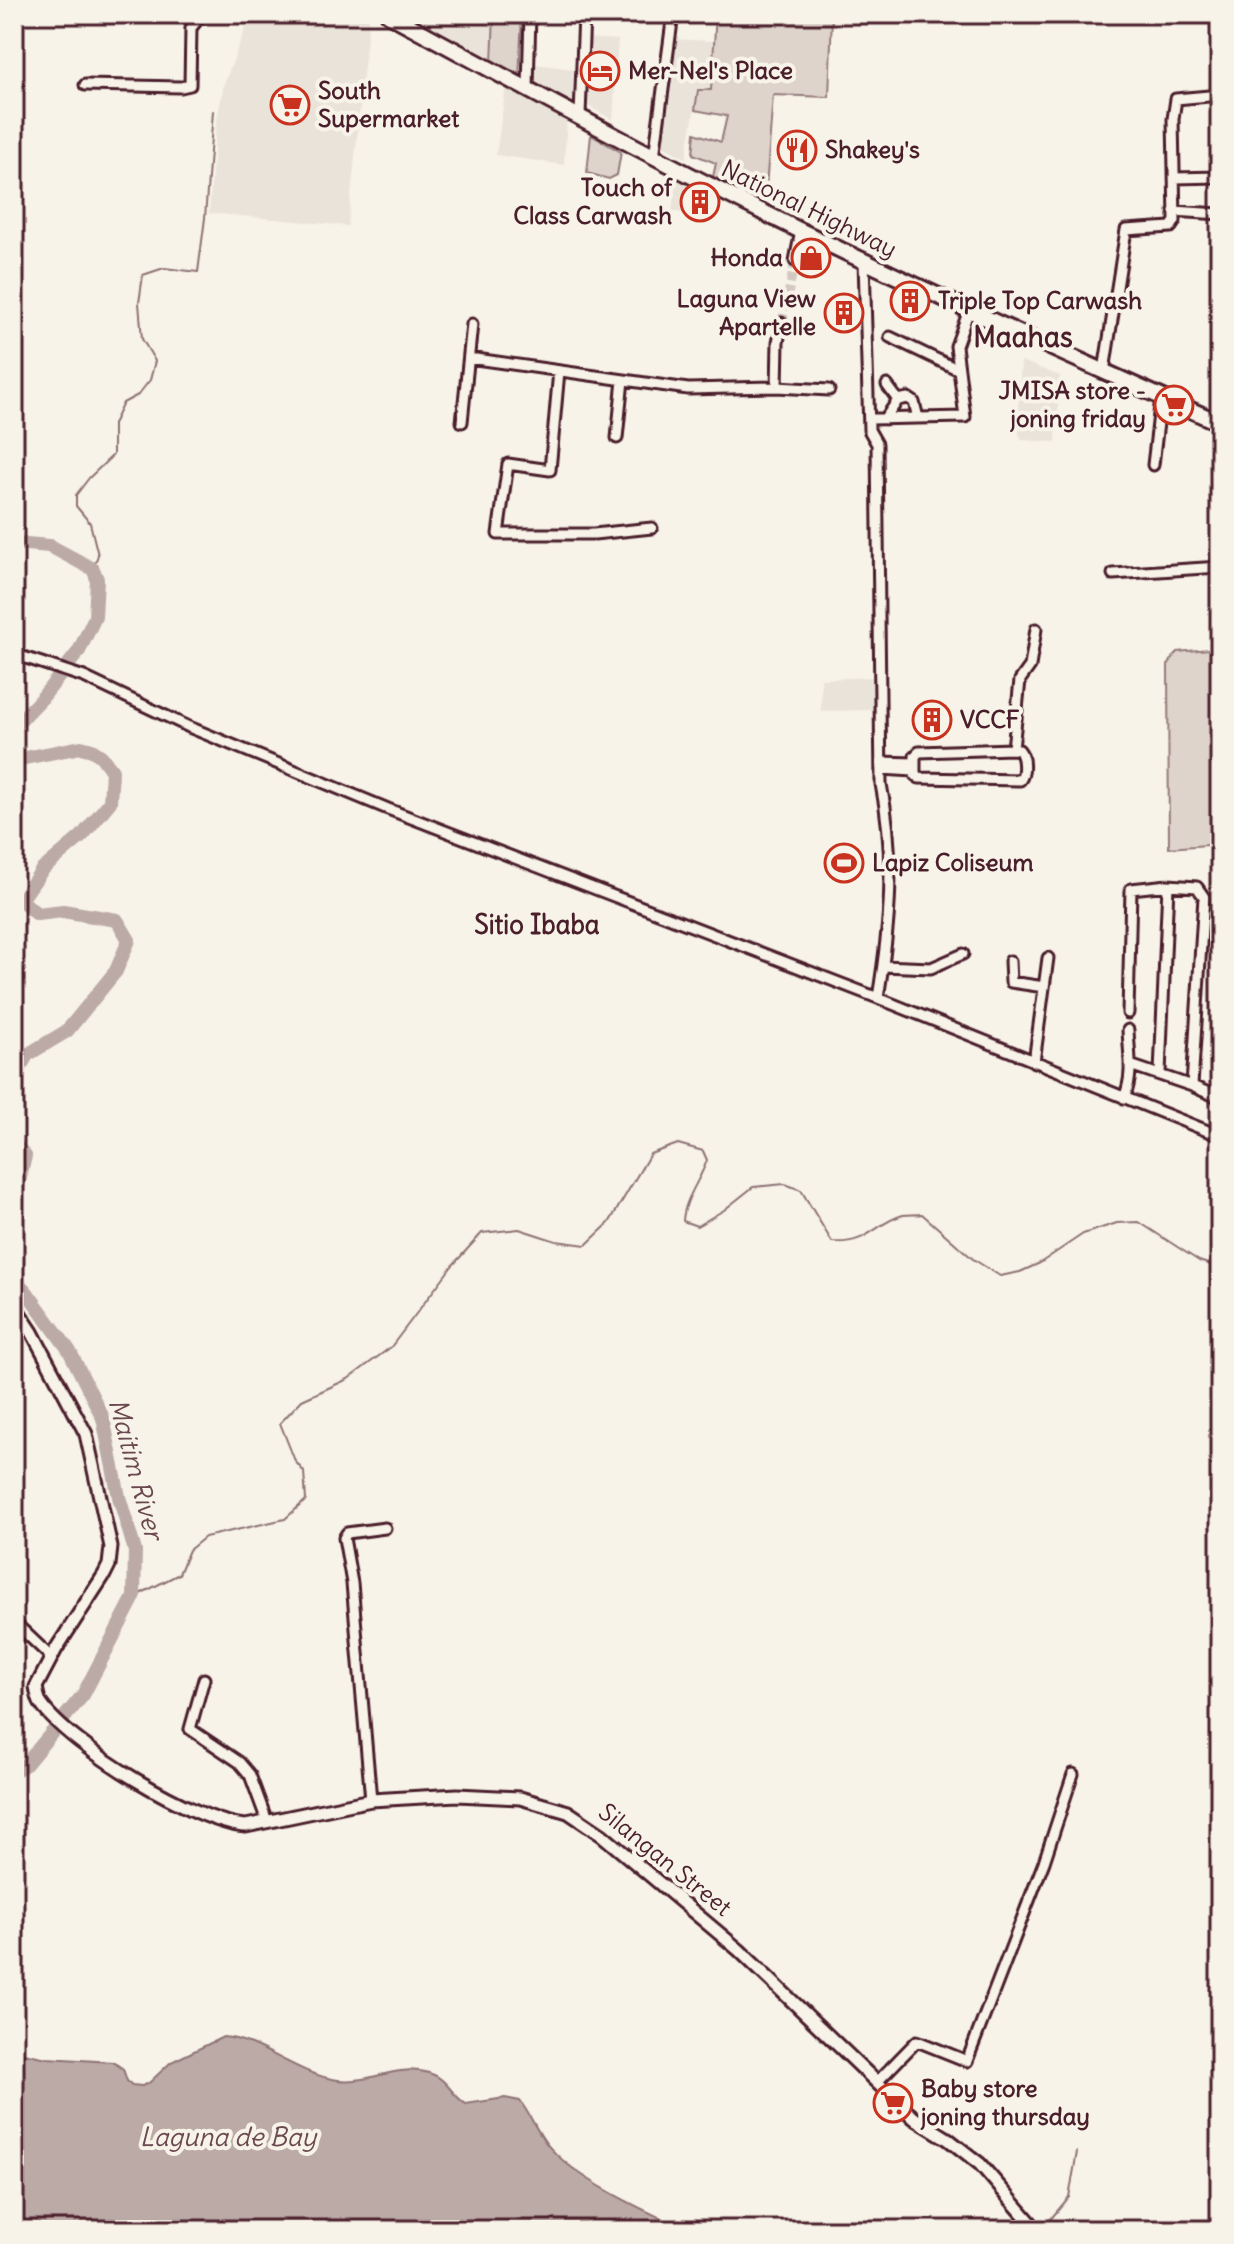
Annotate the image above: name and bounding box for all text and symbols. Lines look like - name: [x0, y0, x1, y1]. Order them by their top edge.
- hotel icon: Mer-Nel's Place: [579, 50, 621, 92]
- place label: Mer-Nel's Place: [628, 55, 793, 85]
- place label: South Supermarket: [318, 75, 460, 133]
- supermarket icon: South Supermarket: [269, 84, 311, 126]
- restaurant icon: Shakey's: [776, 129, 818, 171]
- place label: Shakey's: [825, 134, 920, 164]
- street label: National Highway: [717, 153, 902, 264]
- place label: Touch of Class Carwash: [513, 172, 673, 230]
- building icon: Touch of Class Carwash: [679, 181, 721, 223]
- shop icon: Honda: [790, 237, 832, 279]
- place label: Honda: [711, 242, 783, 272]
- building icon: Triple Top Carwash: [889, 280, 931, 322]
- place label: Laguna View Apartelle: [677, 283, 816, 341]
- place label: Triple Top Carwash: [938, 285, 1142, 315]
- building icon: Laguna View Apartelle: [823, 292, 865, 334]
- district label: Maahas: [973, 319, 1073, 355]
- place label: JMISA store - joning friday: [999, 375, 1146, 433]
- supermarket icon: JMISA store - joning friday: [1153, 384, 1195, 426]
- building icon: VCCF: [911, 699, 953, 741]
- place label: VCCF: [960, 704, 1020, 734]
- sports icon: Lapiz Coliseum: [823, 842, 865, 884]
- place label: Lapiz Coliseum: [872, 847, 1034, 877]
- district label: Sitio Ibaba: [474, 908, 600, 941]
- water label: Maitim River: [102, 1395, 172, 1546]
- street label: Silangan Street: [593, 1796, 738, 1922]
- place label: Baby store joning thursday: [920, 2073, 1090, 2131]
- supermarket icon: Baby store joning thursday: [872, 2082, 914, 2124]
- water label: Laguna de Bay: [140, 2120, 318, 2153]

